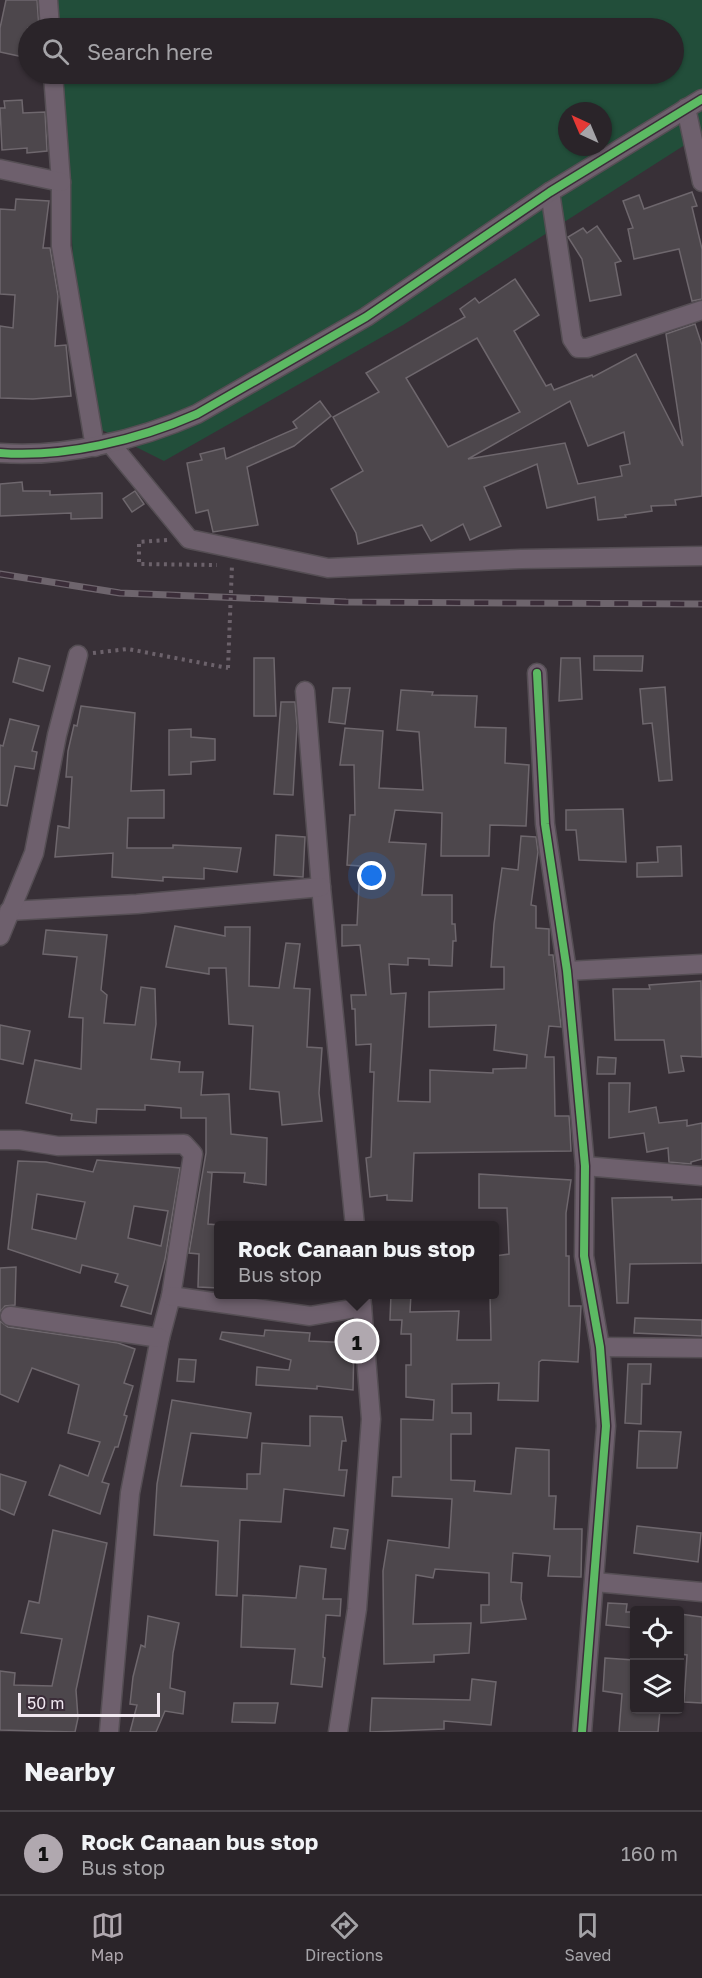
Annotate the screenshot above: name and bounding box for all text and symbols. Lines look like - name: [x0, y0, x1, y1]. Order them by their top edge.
- search box: [18, 18, 684, 84]
- icon: search: [39, 35, 72, 68]
- text: Search here: [87, 38, 213, 65]
- north arrow: [558, 102, 612, 156]
- your location: [357, 861, 386, 890]
- popup: [214, 1221, 499, 1299]
- text: Rock Canaan bus stop: [238, 1235, 475, 1262]
- text: Bus stop: [238, 1262, 322, 1286]
- pin: 1: [338, 1318, 376, 1364]
- map controls: [630, 1606, 684, 1714]
- button: locate: [630, 1606, 684, 1660]
- button: layers: [630, 1660, 684, 1714]
- scale bar: [18, 1690, 160, 1718]
- text: 50 m: [27, 1693, 64, 1713]
- text: Nearby: [24, 1756, 115, 1787]
- text: Rock Canaan bus stop: [81, 1828, 318, 1855]
- text: 1: [38, 1841, 49, 1865]
- text: 160 m: [621, 1841, 678, 1865]
- text: Bus stop: [81, 1855, 165, 1879]
- tab: Map: [91, 1909, 124, 1965]
- tab: Directions: [305, 1909, 383, 1965]
- tab: Saved: [565, 1909, 611, 1965]

